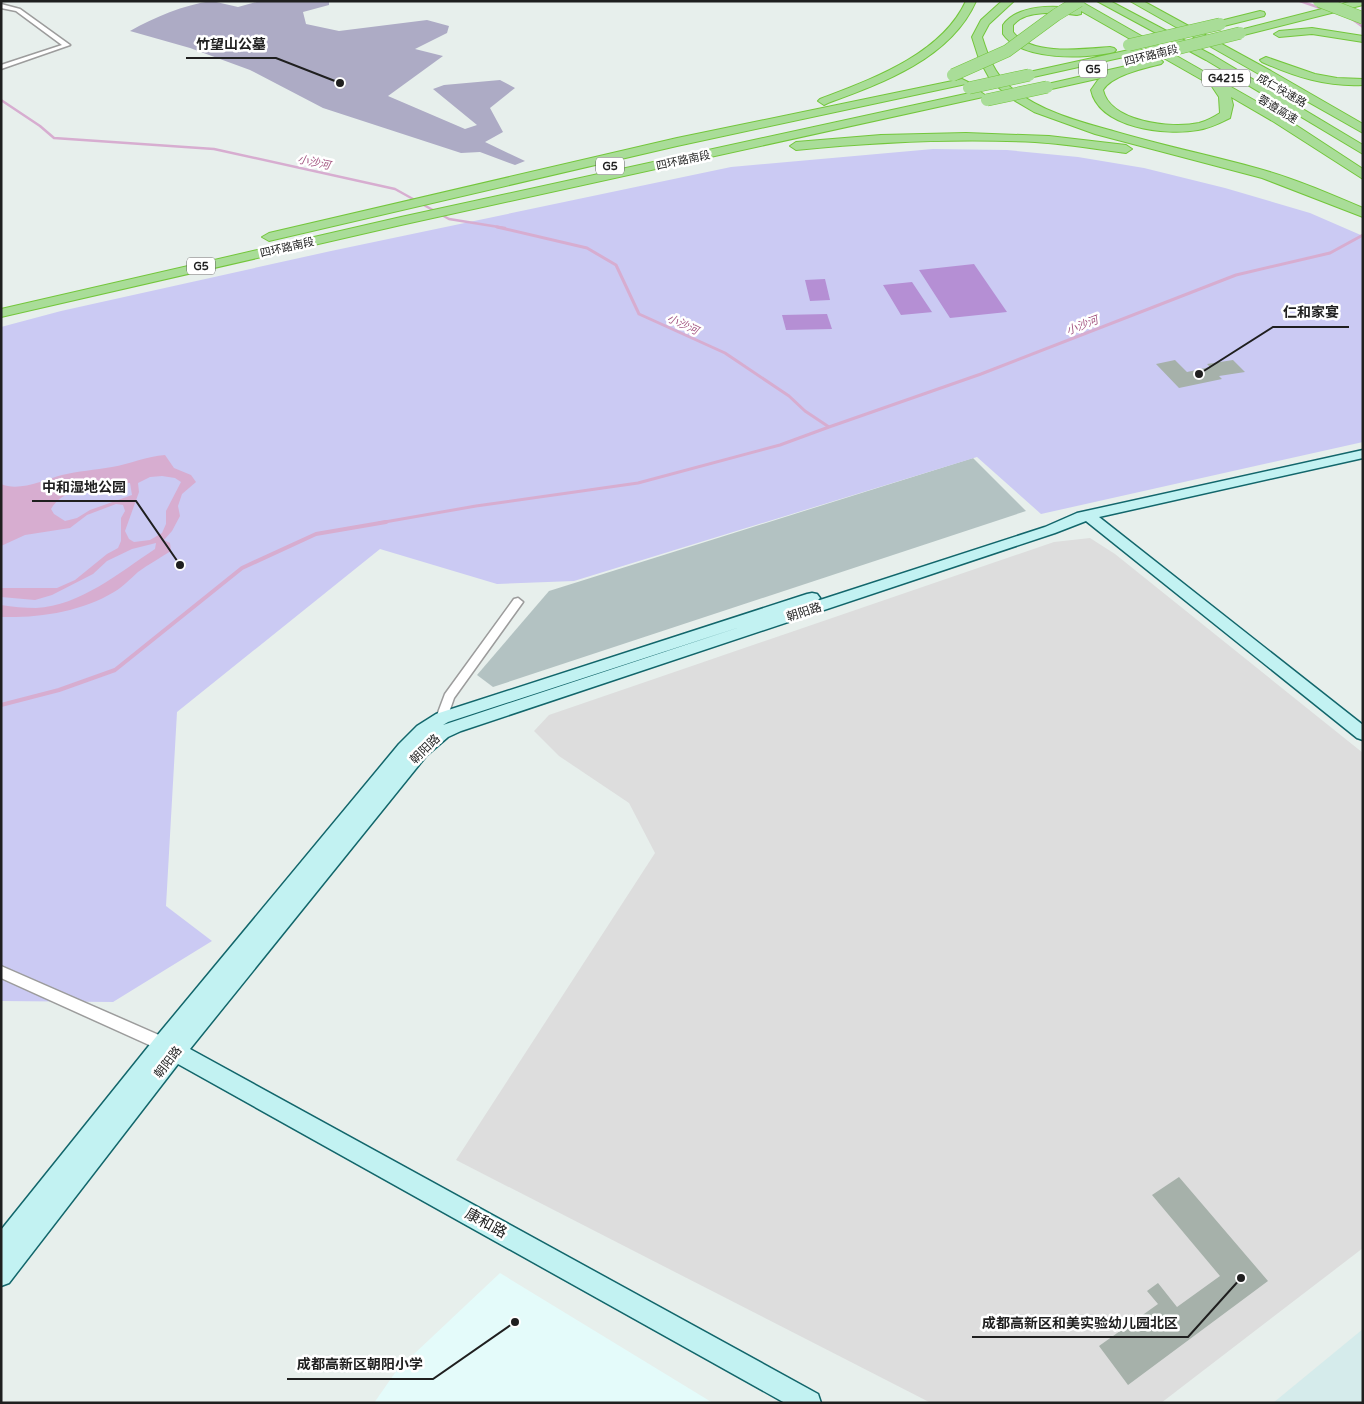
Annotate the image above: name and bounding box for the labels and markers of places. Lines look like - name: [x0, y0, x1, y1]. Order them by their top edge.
- callout: 竹望山公墓: [186, 29, 276, 58]
- callout: 仁和家宴: [1273, 298, 1349, 327]
- callout: 中和湿地公园: [32, 472, 136, 501]
- callout: 成都高新区和美实验幼儿园北区: [972, 1308, 1188, 1337]
- callout: 成都高新区朝阳小学: [287, 1350, 433, 1379]

